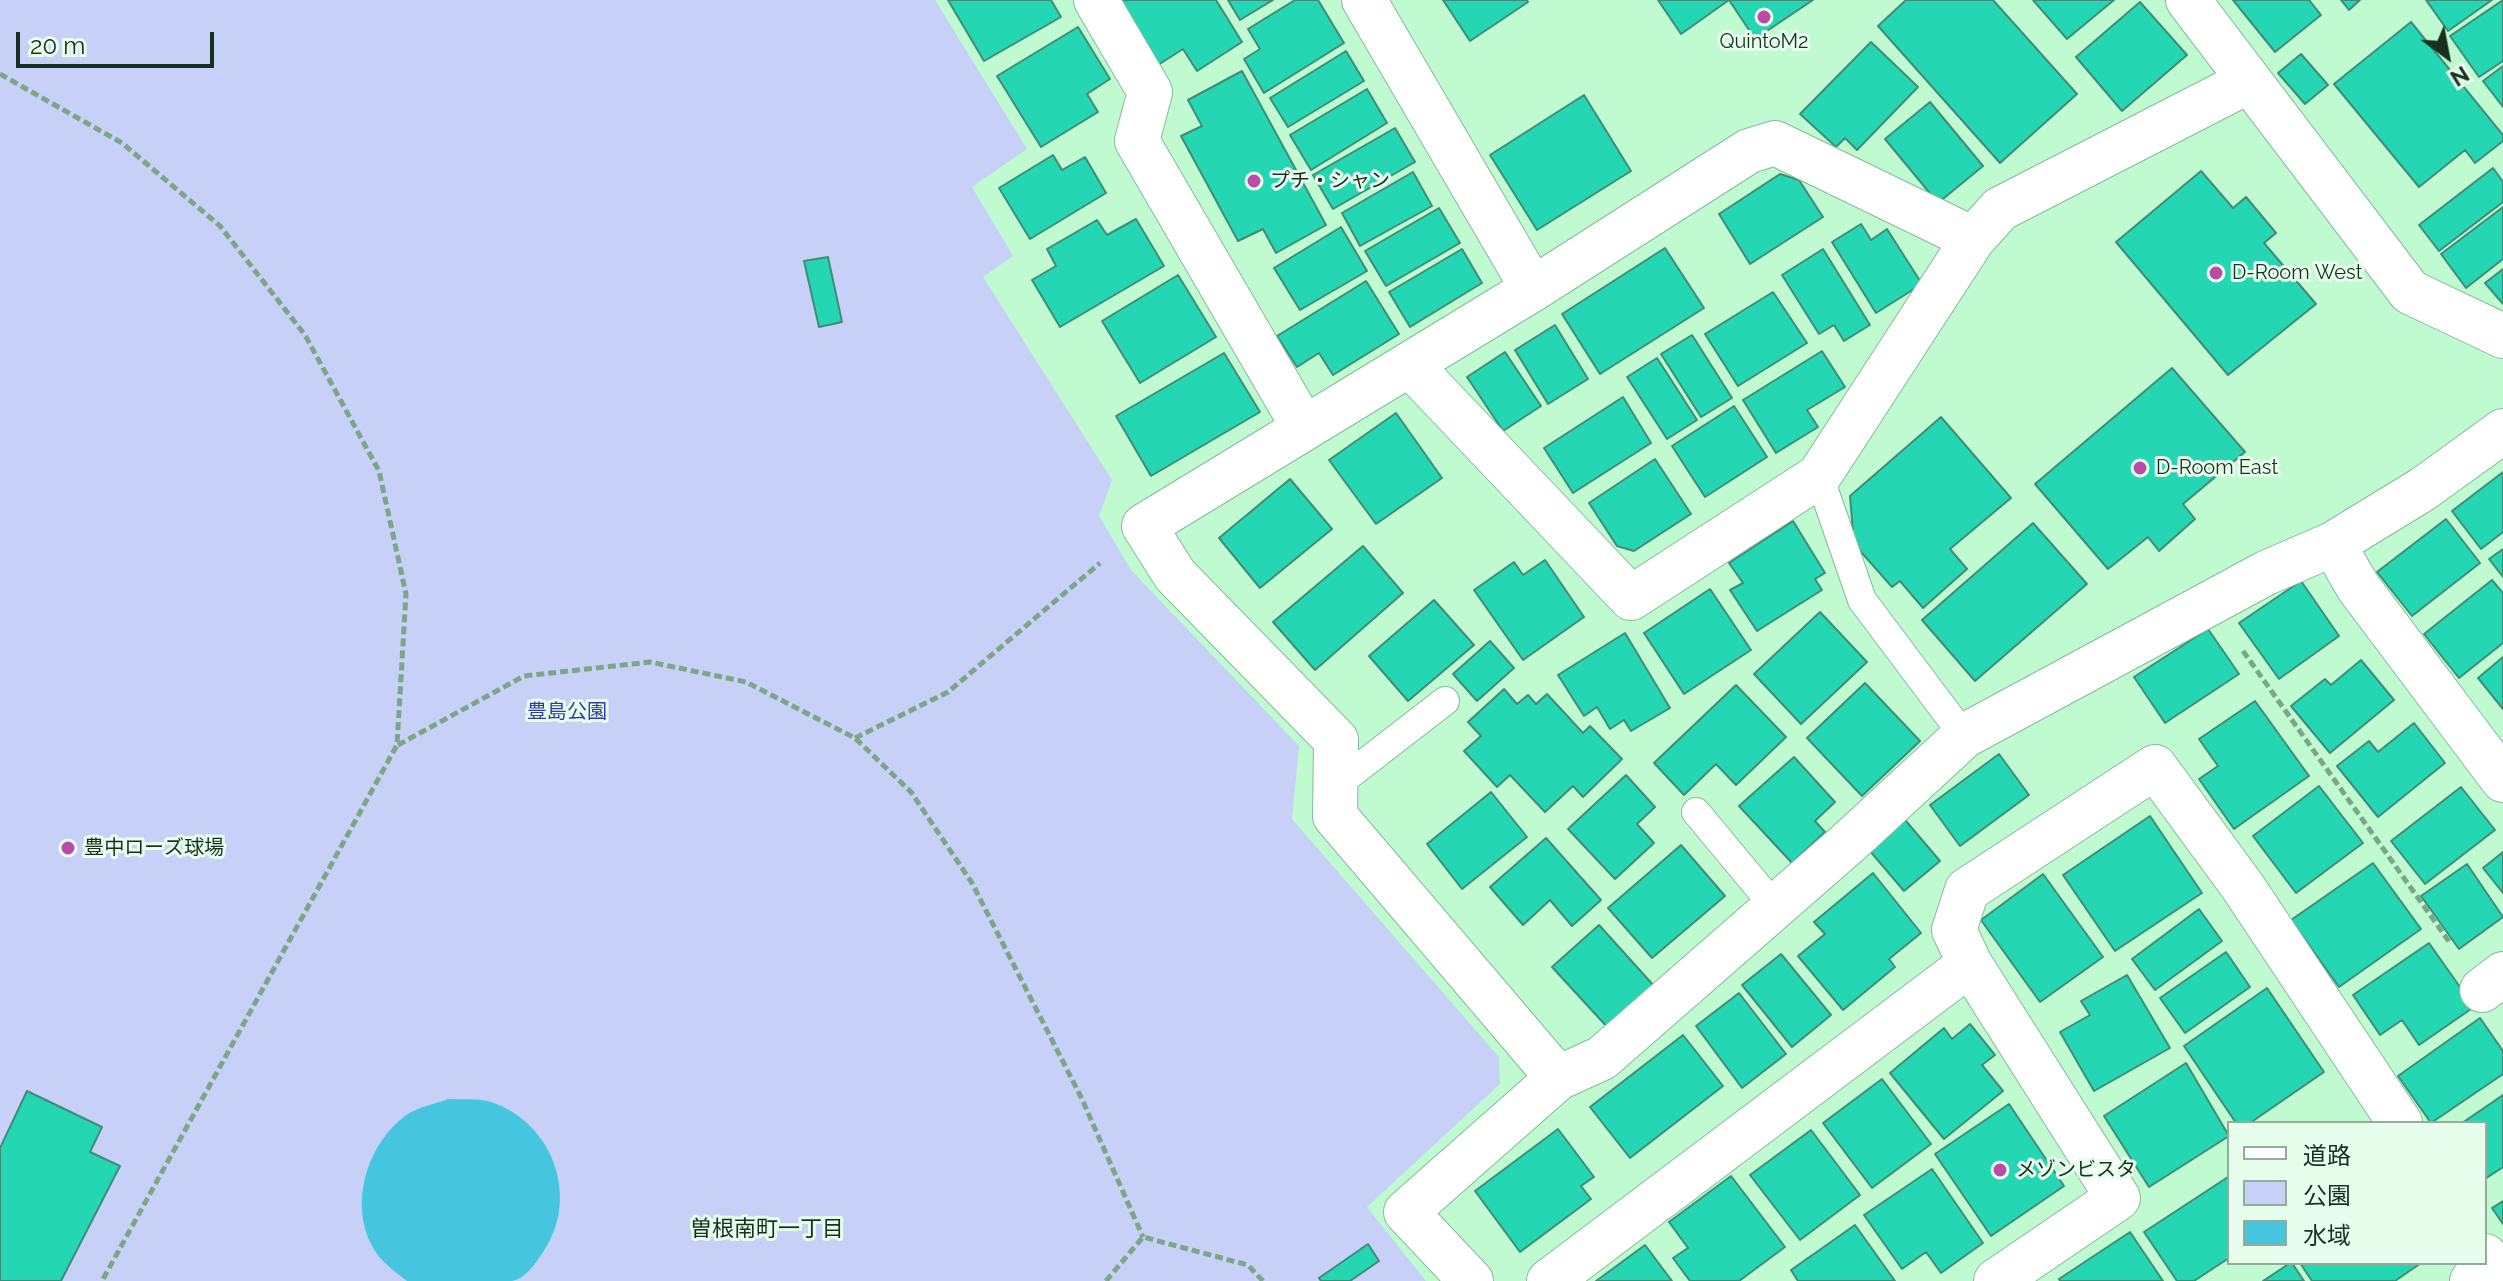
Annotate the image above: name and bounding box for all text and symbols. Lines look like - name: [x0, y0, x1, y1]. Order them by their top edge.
- marker: QuintoM2: [1755, 8, 1773, 26]
- scale bar: [20, 16, 218, 66]
- north arrow: [2407, 16, 2487, 96]
- place label: QuintoM2: [1720, 30, 1808, 54]
- text: 20 m: [30, 31, 85, 60]
- text: N: [2446, 61, 2474, 92]
- place label: プチ・シャン: [1270, 169, 1390, 193]
- marker: プチ・シャン: [1245, 172, 1263, 190]
- place label: D-Room West: [2232, 261, 2362, 285]
- marker: D-Room West: [2207, 264, 2225, 282]
- place label: D-Room East: [2156, 456, 2278, 480]
- marker: D-Room East: [2131, 459, 2149, 477]
- park label: 豊島公園: [527, 700, 607, 724]
- place label: 豊中ローズ球場: [84, 836, 224, 860]
- marker: 豊中ローズ球場: [59, 839, 77, 857]
- legend: [2227, 1121, 2487, 1265]
- text: 道路: [2303, 1141, 2351, 1170]
- place label: メゾンビスタ: [2016, 1158, 2136, 1182]
- marker: メゾンビスタ: [1991, 1161, 2009, 1179]
- text: 公園: [2303, 1181, 2351, 1210]
- district label: 曽根南町一丁目: [690, 1216, 844, 1242]
- text: 水域: [2303, 1221, 2351, 1250]

